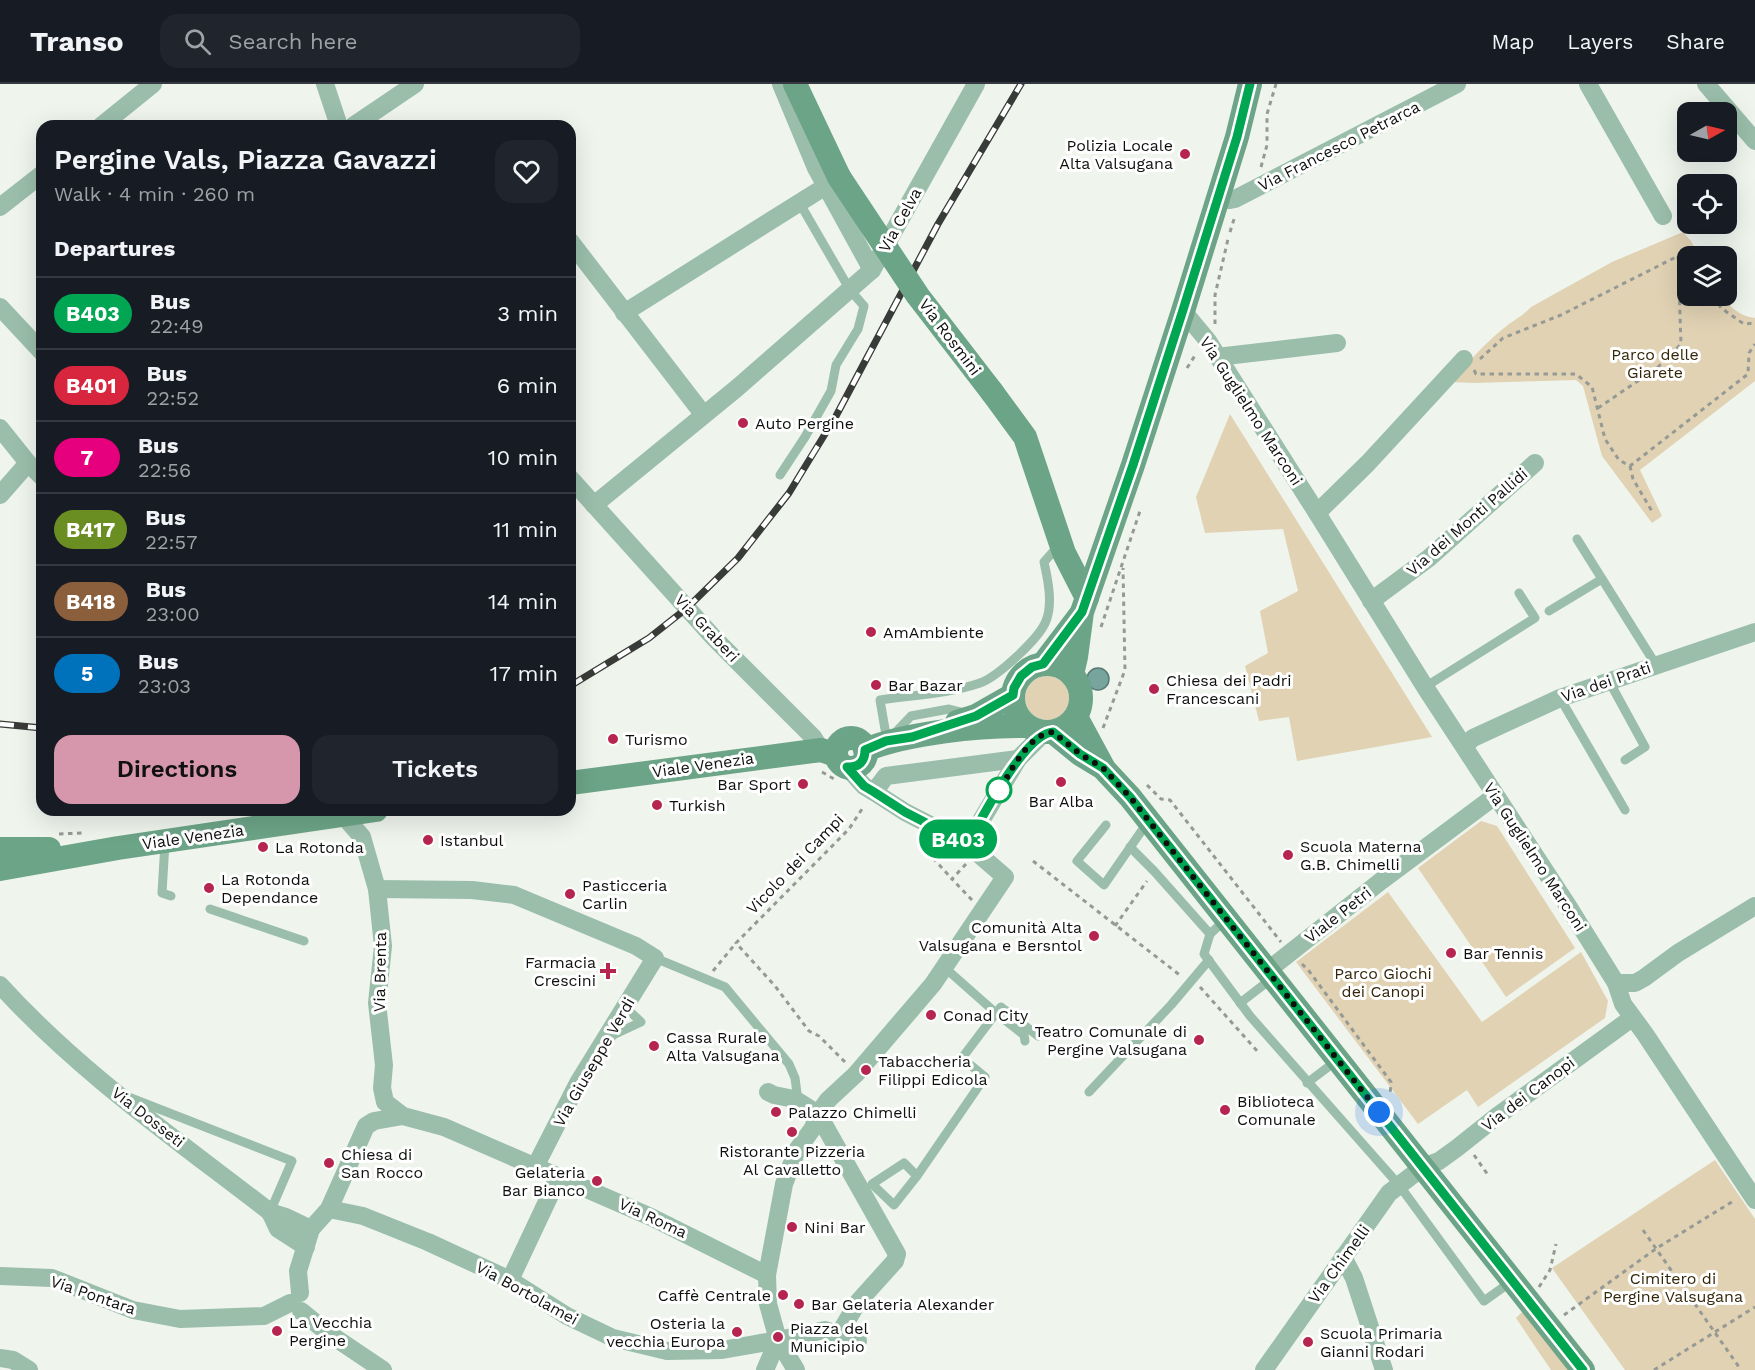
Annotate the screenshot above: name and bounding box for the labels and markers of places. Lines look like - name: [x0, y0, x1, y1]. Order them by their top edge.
- place label: Polizia Locale Alta Valsugana: [1059, 136, 1173, 173]
- marker: Polizia Locale Alta Valsugana: [1178, 147, 1192, 161]
- place label: Auto Pergine: [755, 414, 854, 433]
- marker: Auto Pergine: [736, 416, 750, 430]
- place label: AmAmbiente: [883, 623, 984, 642]
- marker: AmAmbiente: [864, 625, 878, 639]
- place label: Chiesa dei Padri Francescani: [1166, 671, 1292, 708]
- place label: Bar Bazar: [888, 676, 963, 695]
- marker: Bar Bazar: [869, 678, 883, 692]
- marker: Chiesa dei Padri Francescani: [1147, 682, 1161, 696]
- place label: Turismo: [625, 730, 688, 749]
- marker: Turismo: [606, 732, 620, 746]
- place label: Bar Sport: [717, 775, 791, 794]
- marker: Bar Alba: [1054, 775, 1068, 789]
- marker: Bar Sport: [796, 777, 810, 791]
- unlabelled marker: [986, 777, 1012, 803]
- place label: Bar Alba: [1028, 792, 1094, 811]
- place label: Turkish: [669, 796, 726, 815]
- marker: Turkish: [650, 798, 664, 812]
- place label: Istanbul: [440, 831, 504, 850]
- marker: Istanbul: [421, 833, 435, 847]
- place label: Scuola Materna G.B. Chimelli: [1300, 837, 1421, 874]
- place label: La Rotonda: [275, 838, 364, 857]
- marker: La Rotonda: [256, 840, 270, 854]
- marker: Scuola Materna G.B. Chimelli: [1281, 848, 1295, 862]
- place label: La Rotonda Dependance: [221, 870, 318, 907]
- place label: Pasticceria Carlin: [582, 876, 667, 913]
- marker: La Rotonda Dependance: [202, 881, 216, 895]
- marker: Pasticceria Carlin: [563, 887, 577, 901]
- place label: Comunità Alta Valsugana e Bersntol: [919, 918, 1082, 955]
- marker: Comunità Alta Valsugana e Bersntol: [1087, 929, 1101, 943]
- place label: Bar Tennis: [1463, 944, 1543, 963]
- marker: Bar Tennis: [1444, 946, 1458, 960]
- place label: Farmacia Crescini: [525, 953, 596, 990]
- marker: Farmacia Crescini: [601, 964, 615, 978]
- place label: Conad City: [943, 1006, 1029, 1025]
- marker: Conad City: [924, 1008, 938, 1022]
- place label: Teatro Comunale di Pergine Valsugana: [1035, 1022, 1187, 1059]
- place label: Cassa Rurale Alta Valsugana: [666, 1028, 780, 1065]
- marker: Teatro Comunale di Pergine Valsugana: [1192, 1033, 1206, 1047]
- marker: Cassa Rurale Alta Valsugana: [647, 1039, 661, 1053]
- place label: Tabaccheria Filippi Edicola: [878, 1052, 988, 1089]
- marker: Tabaccheria Filippi Edicola: [859, 1063, 873, 1077]
- place label: Biblioteca Comunale: [1237, 1092, 1316, 1129]
- place label: Palazzo Chimelli: [788, 1103, 916, 1122]
- marker: Biblioteca Comunale: [1218, 1103, 1232, 1117]
- marker: Palazzo Chimelli: [769, 1105, 783, 1119]
- marker: Ristorante Pizzeria Al Cavalletto: [785, 1125, 799, 1139]
- place label: Ristorante Pizzeria Al Cavalletto: [719, 1142, 865, 1179]
- place label: Chiesa di San Rocco: [341, 1145, 423, 1182]
- marker: Chiesa di San Rocco: [322, 1156, 336, 1170]
- place label: Gelateria Bar Bianco: [502, 1163, 585, 1200]
- marker: Gelateria Bar Bianco: [590, 1174, 604, 1188]
- place label: Nini Bar: [804, 1218, 866, 1237]
- marker: Nini Bar: [785, 1220, 799, 1234]
- place label: Caffè Centrale: [658, 1286, 771, 1305]
- marker: Caffè Centrale: [776, 1288, 790, 1302]
- place label: Bar Gelateria Alexander: [811, 1295, 995, 1314]
- marker: Bar Gelateria Alexander: [792, 1297, 806, 1311]
- place label: La Vecchia Pergine: [289, 1313, 372, 1350]
- place label: Osteria la vecchia Europa: [606, 1314, 725, 1351]
- place label: Piazza del Municipio: [790, 1319, 869, 1356]
- marker: La Vecchia Pergine: [270, 1324, 284, 1338]
- place label: Scuola Primaria Gianni Rodari: [1320, 1324, 1442, 1361]
- marker: Osteria la vecchia Europa: [730, 1325, 744, 1339]
- marker: Piazza del Municipio: [771, 1330, 785, 1344]
- marker: Scuola Primaria Gianni Rodari: [1301, 1335, 1315, 1349]

